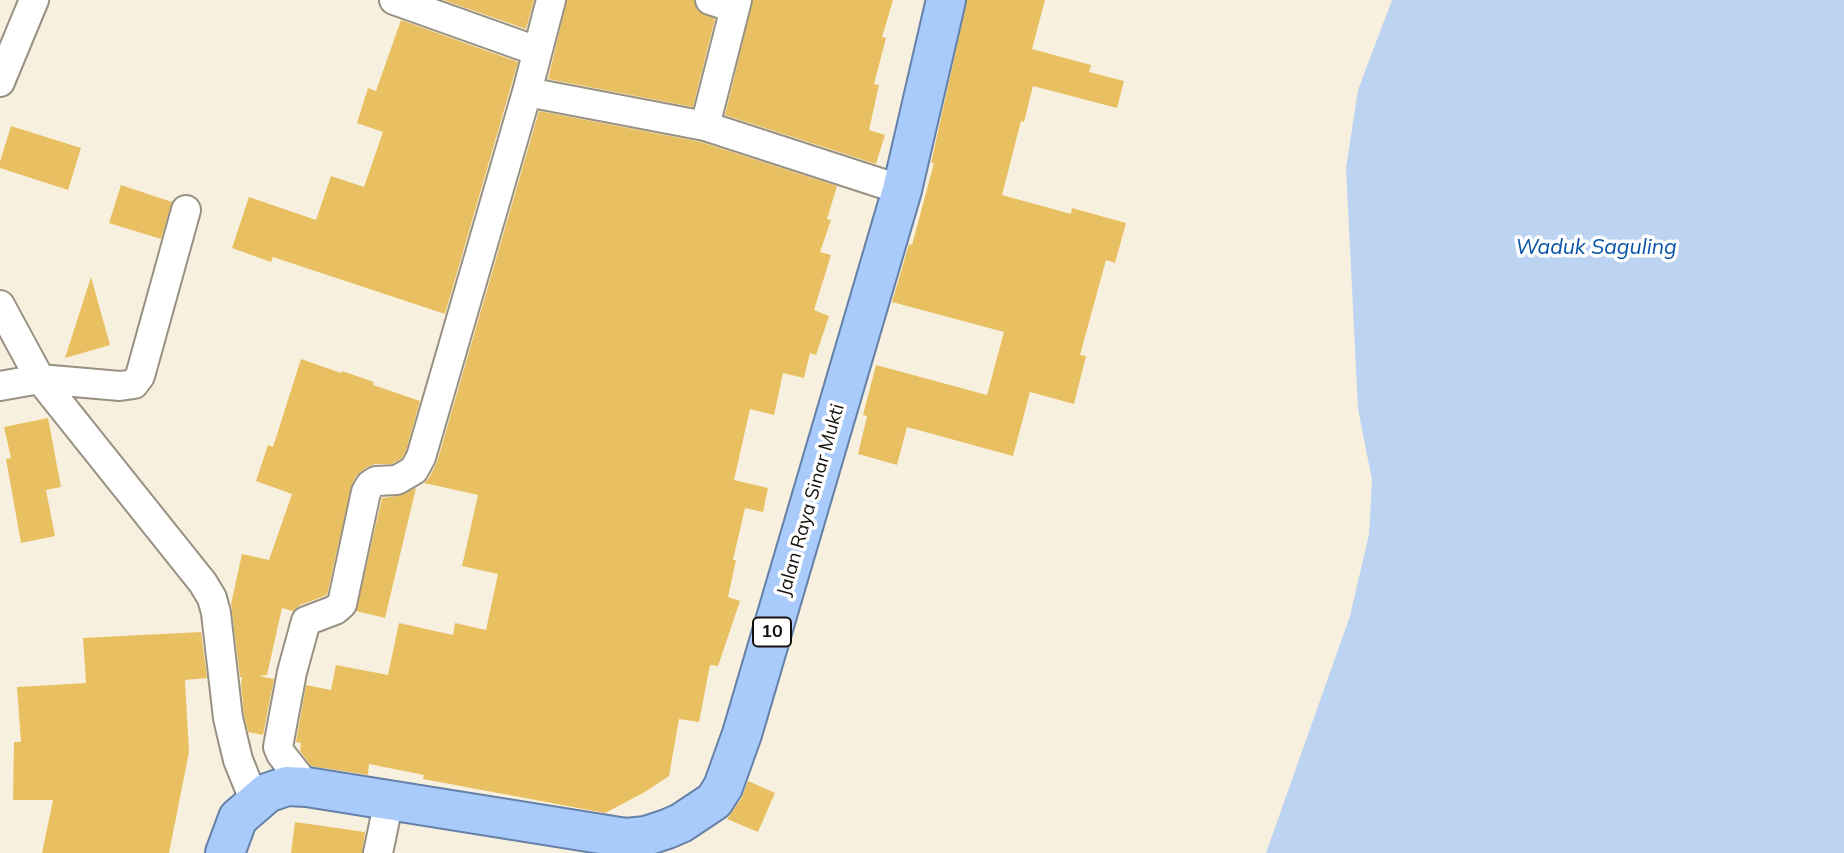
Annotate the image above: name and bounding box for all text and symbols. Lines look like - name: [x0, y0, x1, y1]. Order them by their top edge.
- water label: Waduk Saguling: [1515, 235, 1677, 261]
- street label: Jalan Raya Sinar Mukti: [773, 401, 849, 599]
- road number: 10: [753, 618, 791, 646]

